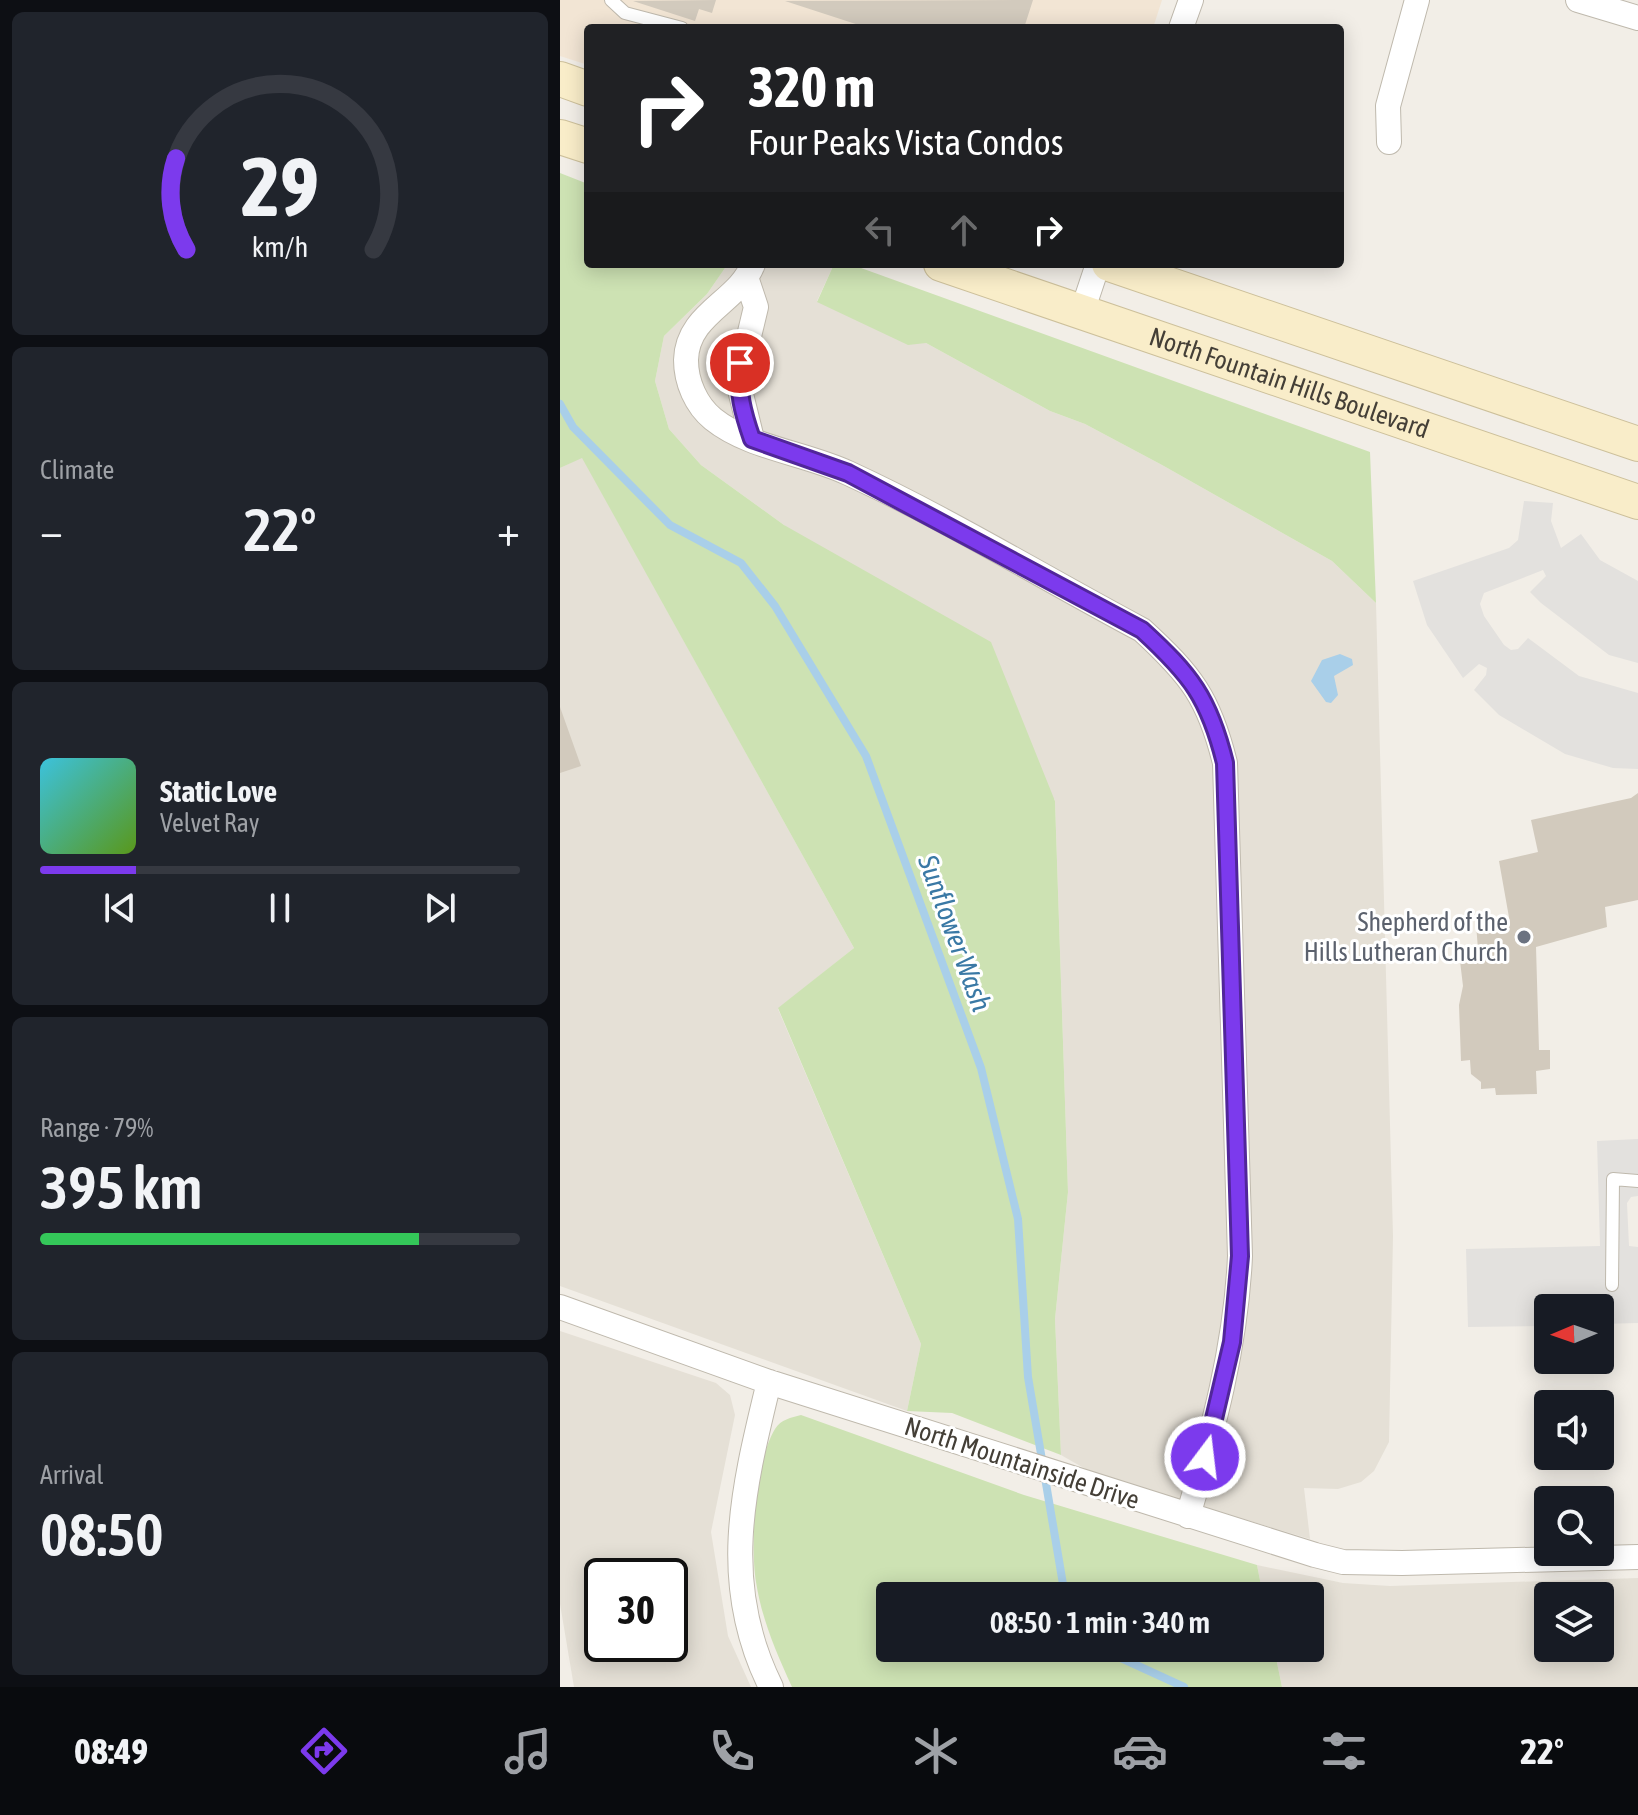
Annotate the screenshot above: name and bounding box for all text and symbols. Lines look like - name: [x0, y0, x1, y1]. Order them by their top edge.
- text: 320 m: [748, 55, 875, 119]
- icon: right: [616, 56, 720, 160]
- text: Four Peaks Vista Condos: [748, 121, 1063, 163]
- text: 29: [241, 137, 319, 233]
- icon: left: [858, 208, 902, 252]
- icon: ahead: [942, 208, 986, 252]
- icon: right: [1026, 208, 1070, 252]
- text: km/h: [252, 230, 308, 263]
- street label: North Fountain Hills Boulevard: [1146, 321, 1433, 445]
- pin: [706, 329, 774, 397]
- icon: arrive: [718, 341, 762, 385]
- text: Climate: [40, 455, 114, 485]
- text: 22°: [244, 495, 316, 564]
- text: −: [40, 505, 63, 555]
- text: +: [497, 505, 520, 555]
- text: Static Love: [160, 774, 277, 808]
- text: Velvet Ray: [160, 808, 260, 838]
- water label: Sunflower Wash: [912, 850, 998, 1016]
- icon: previous: [98, 886, 142, 930]
- icon: pause: [258, 886, 302, 930]
- icon: next: [418, 886, 462, 930]
- place label: Shepherd of the Hills Lutheran Church: [1304, 907, 1508, 967]
- marker: Shepherd of the Hills Lutheran Church: [1515, 928, 1533, 946]
- text: Range · 79%: [40, 1113, 153, 1143]
- text: 395 km: [40, 1153, 202, 1222]
- north arrow: [1534, 1294, 1614, 1374]
- map controls: [1534, 1294, 1614, 1662]
- button: sound: [1534, 1390, 1614, 1470]
- street label: North Mountainside Drive: [901, 1411, 1143, 1515]
- position arrow: [1163, 1415, 1247, 1499]
- text: Arrival: [40, 1460, 104, 1490]
- button: search: [1534, 1486, 1614, 1566]
- text: 08:50: [40, 1500, 163, 1569]
- speed limit sign: 30: [584, 1558, 688, 1662]
- button: layers: [1534, 1582, 1614, 1662]
- text: 08:50 · 1 min · 340 m: [990, 1605, 1210, 1639]
- icon: directions: [296, 1723, 352, 1779]
- icon: music: [500, 1723, 556, 1779]
- icon: phone: [704, 1723, 760, 1779]
- icon: climate: [908, 1723, 964, 1779]
- icon: car: [1112, 1723, 1168, 1779]
- icon: filters: [1316, 1723, 1372, 1779]
- text: 08:49: [74, 1730, 148, 1772]
- text: 22°: [1520, 1730, 1564, 1772]

